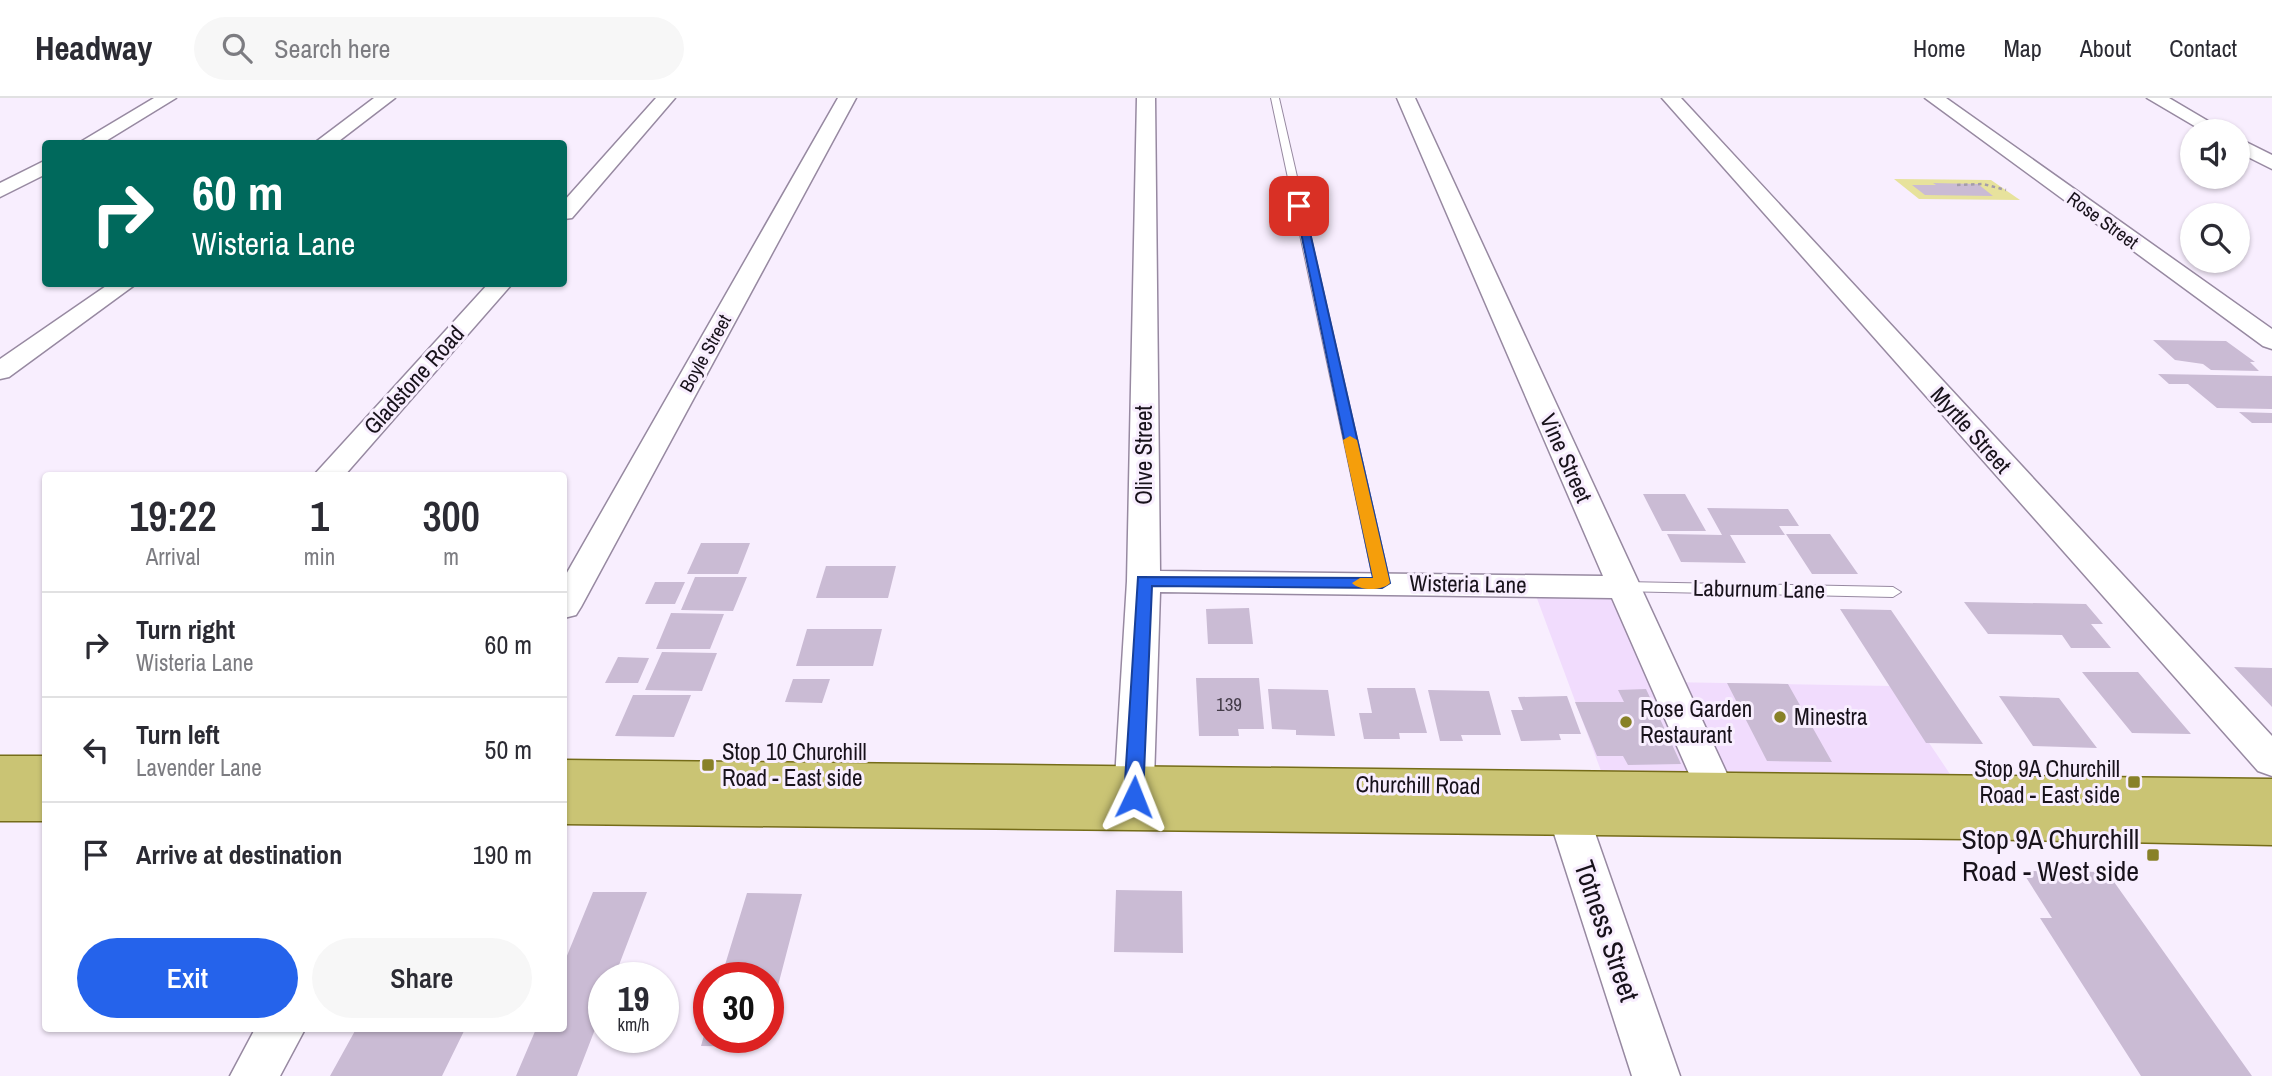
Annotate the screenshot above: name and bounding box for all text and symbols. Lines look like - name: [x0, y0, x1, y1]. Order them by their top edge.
- search box: [194, 17, 684, 80]
- text: Headway: [35, 26, 152, 70]
- icon: search: [218, 29, 256, 67]
- text: Search here: [274, 31, 390, 66]
- text: Home: [1913, 32, 1965, 64]
- text: Map: [2003, 32, 2042, 64]
- text: About: [2080, 32, 2131, 64]
- text: Contact: [2169, 32, 2237, 64]
- map controls: [2180, 119, 2250, 273]
- button: sound: [2180, 119, 2250, 189]
- text: 60 m: [192, 159, 284, 225]
- icon: right: [77, 168, 168, 259]
- pin: [1269, 176, 1329, 236]
- street label: Rose Street: [2062, 185, 2144, 255]
- icon: arrive: [1280, 187, 1318, 225]
- button: search: [2180, 203, 2250, 273]
- text: Wisteria Lane: [192, 222, 355, 265]
- street label: Boyle Street: [673, 309, 737, 396]
- street label: Gladstone Road: [357, 319, 471, 441]
- street label: Myrtle Street: [1924, 380, 2019, 480]
- street label: Olive Street: [1128, 405, 1159, 505]
- street label: Vine Street: [1533, 409, 1600, 507]
- text: 19:22: [129, 488, 217, 544]
- text: 1: [310, 488, 329, 544]
- text: 300: [422, 488, 480, 544]
- text: Arrival: [146, 541, 200, 572]
- text: min: [304, 541, 335, 572]
- text: m: [443, 541, 459, 572]
- street label: Wisteria Lane: [1409, 567, 1527, 600]
- street label: Laburnum Lane: [1693, 572, 1825, 605]
- text: Turn right: [136, 612, 235, 647]
- icon: right: [77, 626, 115, 664]
- text: 60 m: [485, 627, 532, 662]
- text: Wisteria Lane: [136, 647, 253, 678]
- house number: 139: [1216, 691, 1242, 717]
- place label: Rose Garden Restaurant: [1640, 693, 1752, 750]
- place label: Minestra: [1794, 701, 1868, 732]
- marker: Minestra: [1772, 709, 1788, 725]
- marker: Rose Garden Restaurant: [1618, 714, 1634, 730]
- text: Turn left: [136, 717, 220, 752]
- icon: left: [77, 731, 115, 769]
- text: 50 m: [485, 732, 532, 767]
- place label: Stop 10 Churchill Road - East side: [722, 736, 867, 793]
- text: Lavender Lane: [136, 752, 262, 783]
- place label: Stop 9A Churchill Road - East side: [1974, 753, 2120, 810]
- marker: Stop 10 Churchill Road - East side: [700, 757, 716, 773]
- position arrow: [1097, 760, 1171, 834]
- street label: Churchill Road: [1355, 768, 1481, 801]
- marker: Stop 9A Churchill Road - East side: [2126, 774, 2142, 790]
- place label: Stop 9A Churchill Road - West side: [1962, 820, 2139, 890]
- icon: arrive: [77, 836, 115, 874]
- text: Arrive at destination: [136, 837, 342, 872]
- text: 190 m: [473, 837, 532, 872]
- marker: Stop 9A Churchill Road - West side: [2145, 847, 2161, 863]
- street label: Totness Street: [1565, 855, 1649, 1007]
- button: Exit: [77, 938, 298, 1018]
- button: Share: [312, 938, 532, 1018]
- speed limit sign: 30: [693, 962, 784, 1053]
- text: 19: [618, 975, 649, 1022]
- text: km/h: [618, 1012, 650, 1037]

